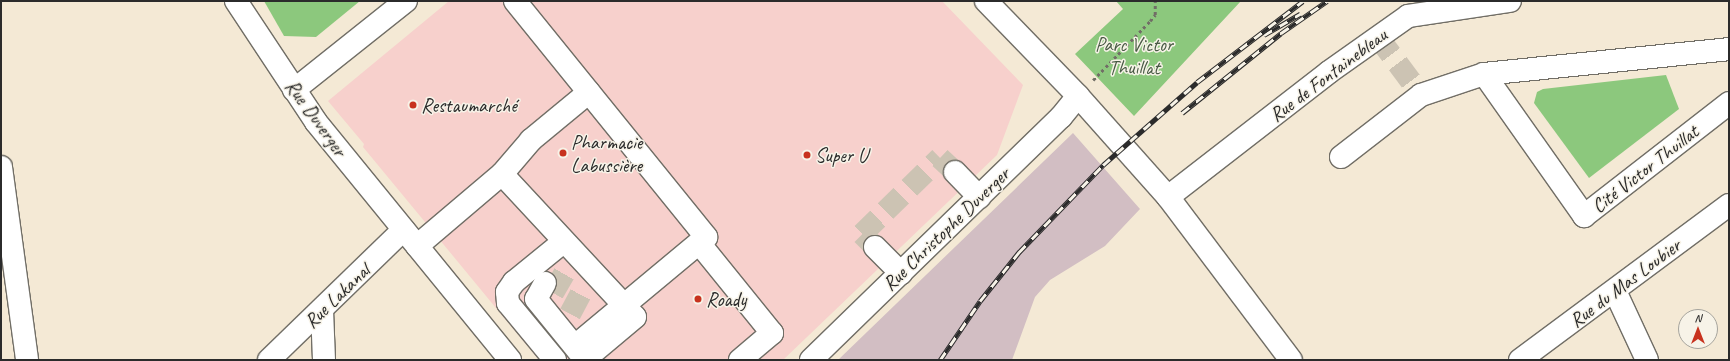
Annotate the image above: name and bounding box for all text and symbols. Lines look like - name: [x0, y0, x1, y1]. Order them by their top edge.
- street label: Rue de Fontainebleau: [1265, 23, 1391, 127]
- park label: Parc Victor Thuillat: [1095, 32, 1173, 79]
- street label: Rue Duverger: [280, 75, 352, 161]
- place label: Restaumarché: [421, 93, 517, 117]
- marker: Restaumarché: [408, 100, 418, 110]
- street label: Cité Victor Thuillat: [1587, 120, 1703, 218]
- place label: Pharmacie Labussière: [571, 130, 642, 177]
- place label: Super U: [815, 143, 867, 167]
- marker: Pharmacie Labussière: [558, 148, 568, 158]
- marker: Super U: [802, 150, 812, 160]
- street label: Rue Christophe Duverger: [878, 162, 1014, 296]
- street label: Rue du Mas Loubier: [1565, 233, 1685, 333]
- street label: Rue Lakanal: [299, 259, 375, 333]
- place label: Roady: [706, 287, 746, 311]
- marker: Roady: [693, 294, 703, 304]
- north arrow: [1678, 309, 1718, 349]
- text: N: [1695, 311, 1701, 325]

